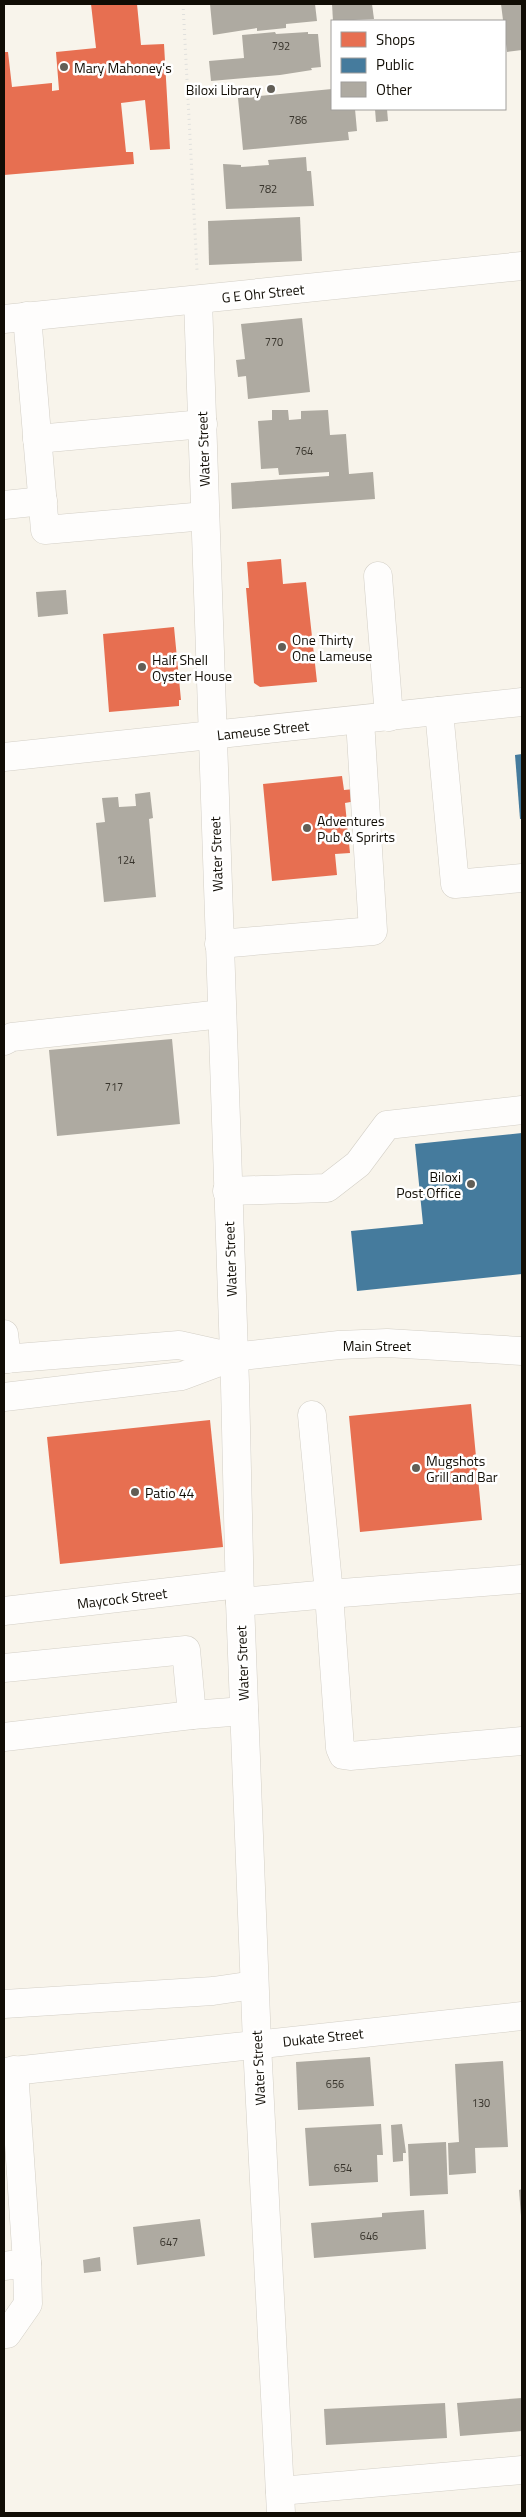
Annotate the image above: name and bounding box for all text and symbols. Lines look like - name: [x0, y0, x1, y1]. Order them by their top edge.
- legend: [331, 20, 506, 110]
- text: Shops: [376, 28, 415, 51]
- house number: 792: [272, 38, 290, 54]
- text: Public: [376, 53, 414, 76]
- place label: Mary Mahoney's: [74, 57, 172, 78]
- marker: Mary Mahoney's: [58, 61, 70, 73]
- text: Other: [376, 78, 412, 101]
- place label: Biloxi Library: [186, 79, 261, 100]
- marker: Biloxi Library: [265, 83, 277, 95]
- house number: 786: [289, 112, 307, 128]
- house number: 782: [259, 181, 277, 197]
- street label: G E Ohr Street: [220, 278, 306, 308]
- house number: 770: [265, 334, 283, 350]
- street label: Water Street: [191, 411, 215, 487]
- house number: 764: [295, 443, 313, 459]
- place label: One Thirty One Lameuse: [292, 629, 372, 666]
- marker: One Thirty One Lameuse: [276, 641, 288, 653]
- place label: Half Shell Oyster House: [152, 649, 232, 686]
- marker: Half Shell Oyster House: [136, 661, 148, 673]
- street label: Lameuse Street: [216, 715, 310, 745]
- place label: Adventures Pub & Sprirts: [317, 810, 395, 847]
- street label: Water Street: [204, 816, 228, 892]
- marker: Adventures Pub & Sprirts: [301, 822, 313, 834]
- house number: 124: [117, 852, 135, 868]
- house number: 717: [105, 1079, 123, 1095]
- place label: Biloxi Post Office: [396, 1166, 461, 1203]
- marker: Biloxi Post Office: [465, 1178, 477, 1190]
- street label: Water Street: [218, 1221, 242, 1297]
- street label: Main Street: [343, 1335, 411, 1356]
- place label: Mugshots Grill and Bar: [426, 1450, 498, 1487]
- marker: Mugshots Grill and Bar: [410, 1462, 422, 1474]
- place label: Patio 44: [145, 1482, 195, 1503]
- marker: Patio 44: [129, 1486, 141, 1498]
- street label: Maycock Street: [76, 1582, 168, 1614]
- street label: Water Street: [230, 1625, 254, 1701]
- street label: Dukate Street: [281, 2022, 365, 2052]
- street label: Water Street: [246, 2030, 270, 2106]
- house number: 656: [326, 2076, 344, 2092]
- house number: 130: [472, 2095, 490, 2111]
- house number: 654: [334, 2160, 352, 2176]
- house number: 646: [360, 2228, 378, 2244]
- house number: 647: [160, 2234, 178, 2250]

